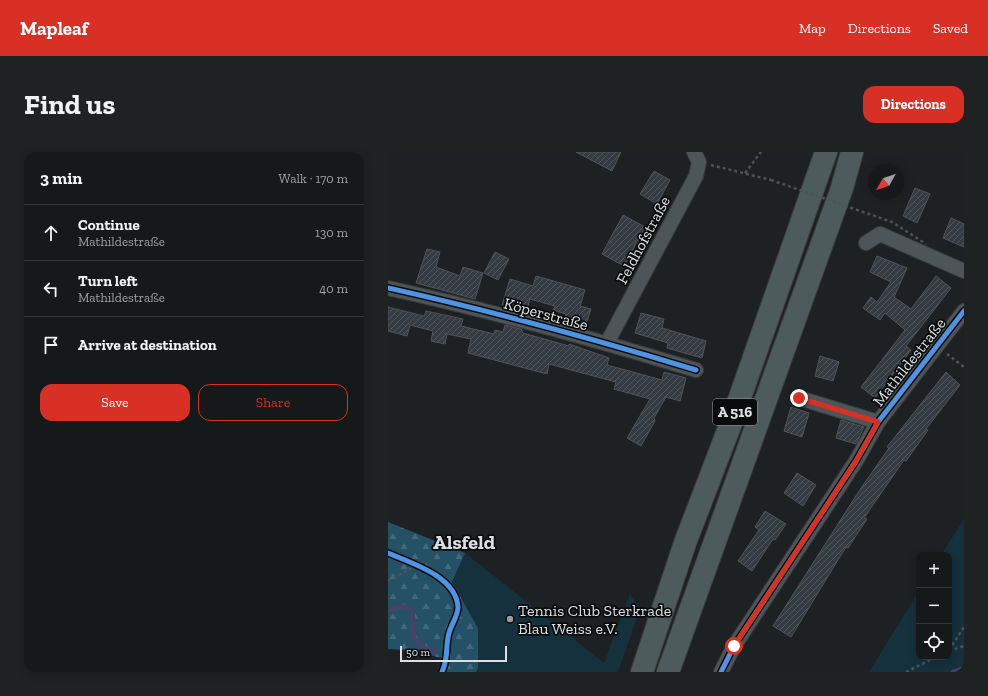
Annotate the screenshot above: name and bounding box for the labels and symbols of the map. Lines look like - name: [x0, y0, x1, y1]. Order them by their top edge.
- north arrow: [868, 164, 904, 200]
- street label: Feldhofstraße: [612, 193, 674, 287]
- street label: Köperstraße: [502, 294, 590, 334]
- street label: Mathildestraße: [869, 314, 949, 410]
- route end: [790, 389, 808, 407]
- road number: A 516: [713, 399, 757, 425]
- district label: Alsfeld: [433, 530, 496, 554]
- place label: Tennis Club Sterkrade Blau Weiss e.V.: [518, 601, 671, 638]
- marker: Tennis Club Sterkrade Blau Weiss e.V.: [505, 614, 515, 624]
- route start: [725, 637, 743, 655]
- scale bar: [400, 644, 507, 663]

